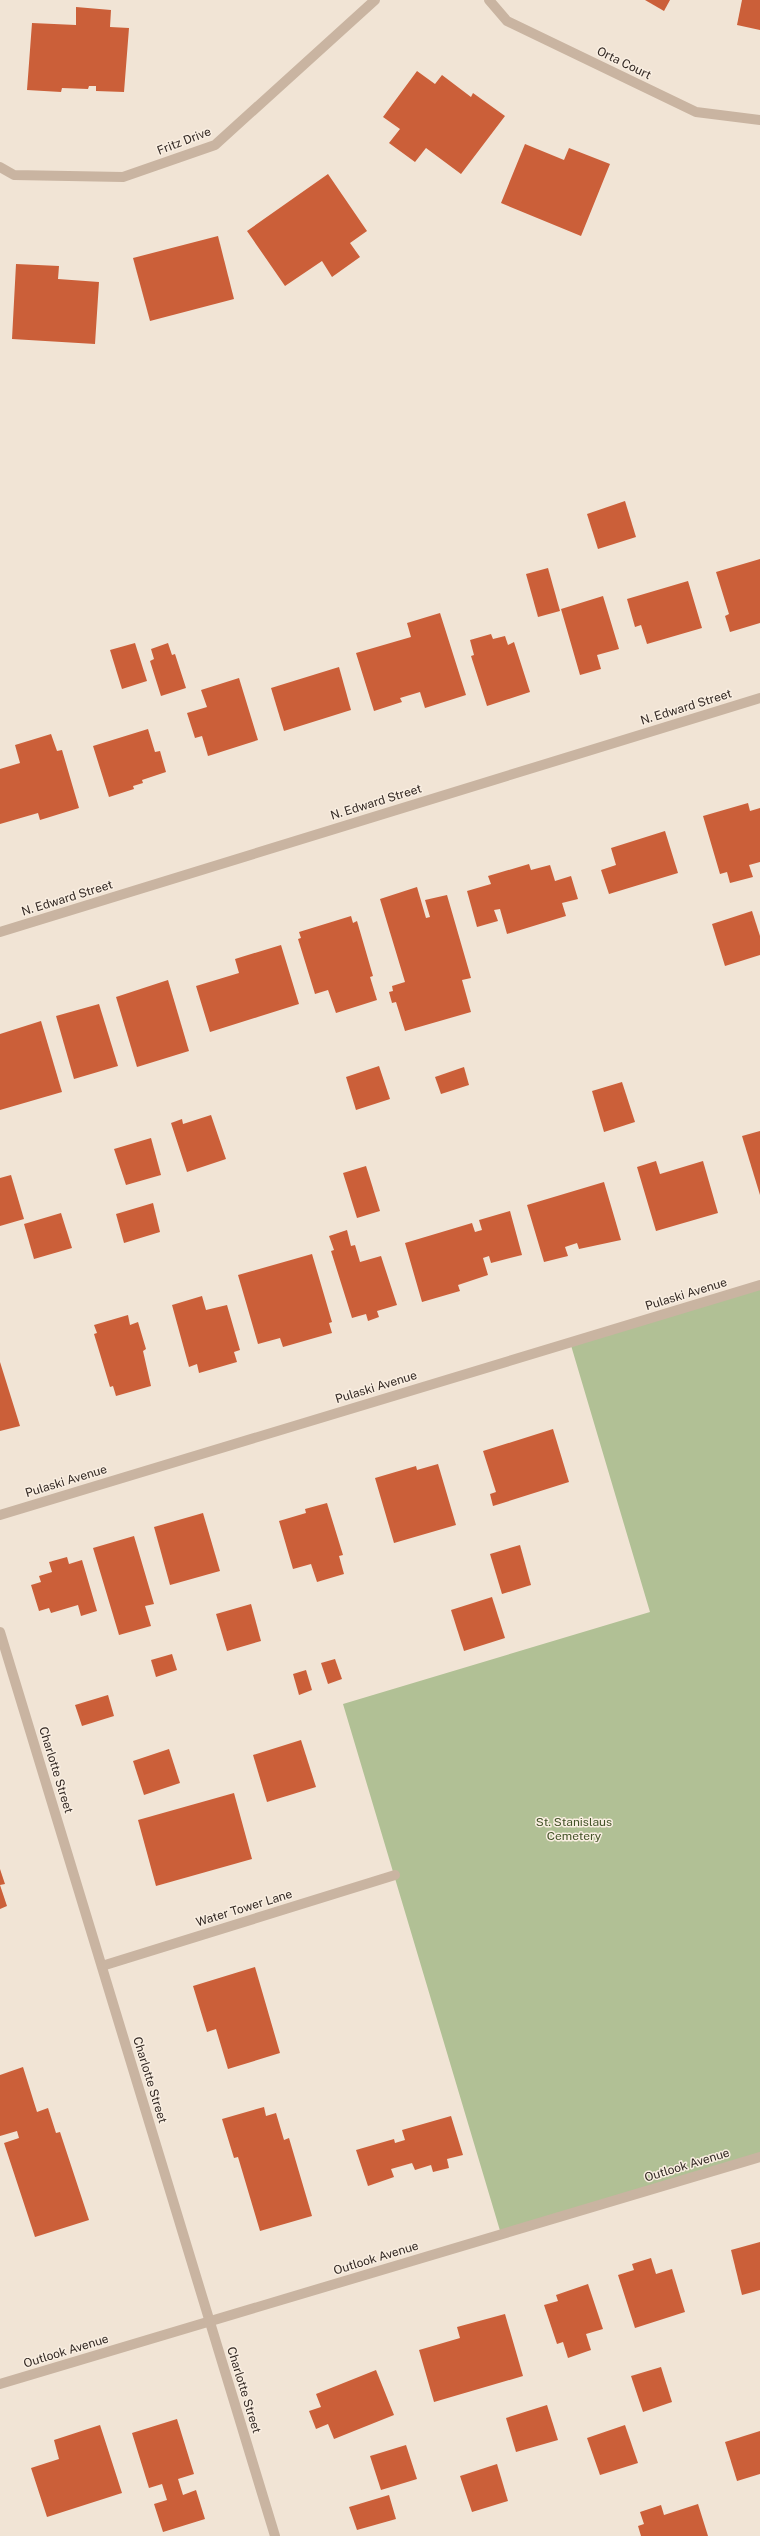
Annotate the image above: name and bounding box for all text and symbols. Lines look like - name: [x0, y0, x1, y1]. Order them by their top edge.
- street label: Orta Court: [595, 44, 654, 82]
- street label: Fritz Drive: [155, 124, 213, 158]
- street label: N. Edward Street: [639, 686, 734, 728]
- street label: N. Edward Street: [329, 781, 424, 823]
- street label: N. Edward Street: [20, 877, 115, 919]
- street label: Pulaski Avenue: [643, 1275, 729, 1313]
- street label: Pulaski Avenue: [333, 1368, 419, 1406]
- street label: Pulaski Avenue: [23, 1462, 109, 1500]
- street label: Charlotte Street: [36, 1725, 76, 1815]
- park label: St. Stanislaus Cemetery: [536, 1815, 612, 1843]
- street label: Water Tower Lane: [194, 1887, 294, 1929]
- street label: Charlotte Street: [130, 2035, 170, 2125]
- street label: Outlook Avenue: [643, 2145, 731, 2185]
- street label: Outlook Avenue: [332, 2238, 420, 2278]
- street label: Outlook Avenue: [22, 2331, 110, 2371]
- street label: Charlotte Street: [224, 2345, 264, 2435]

